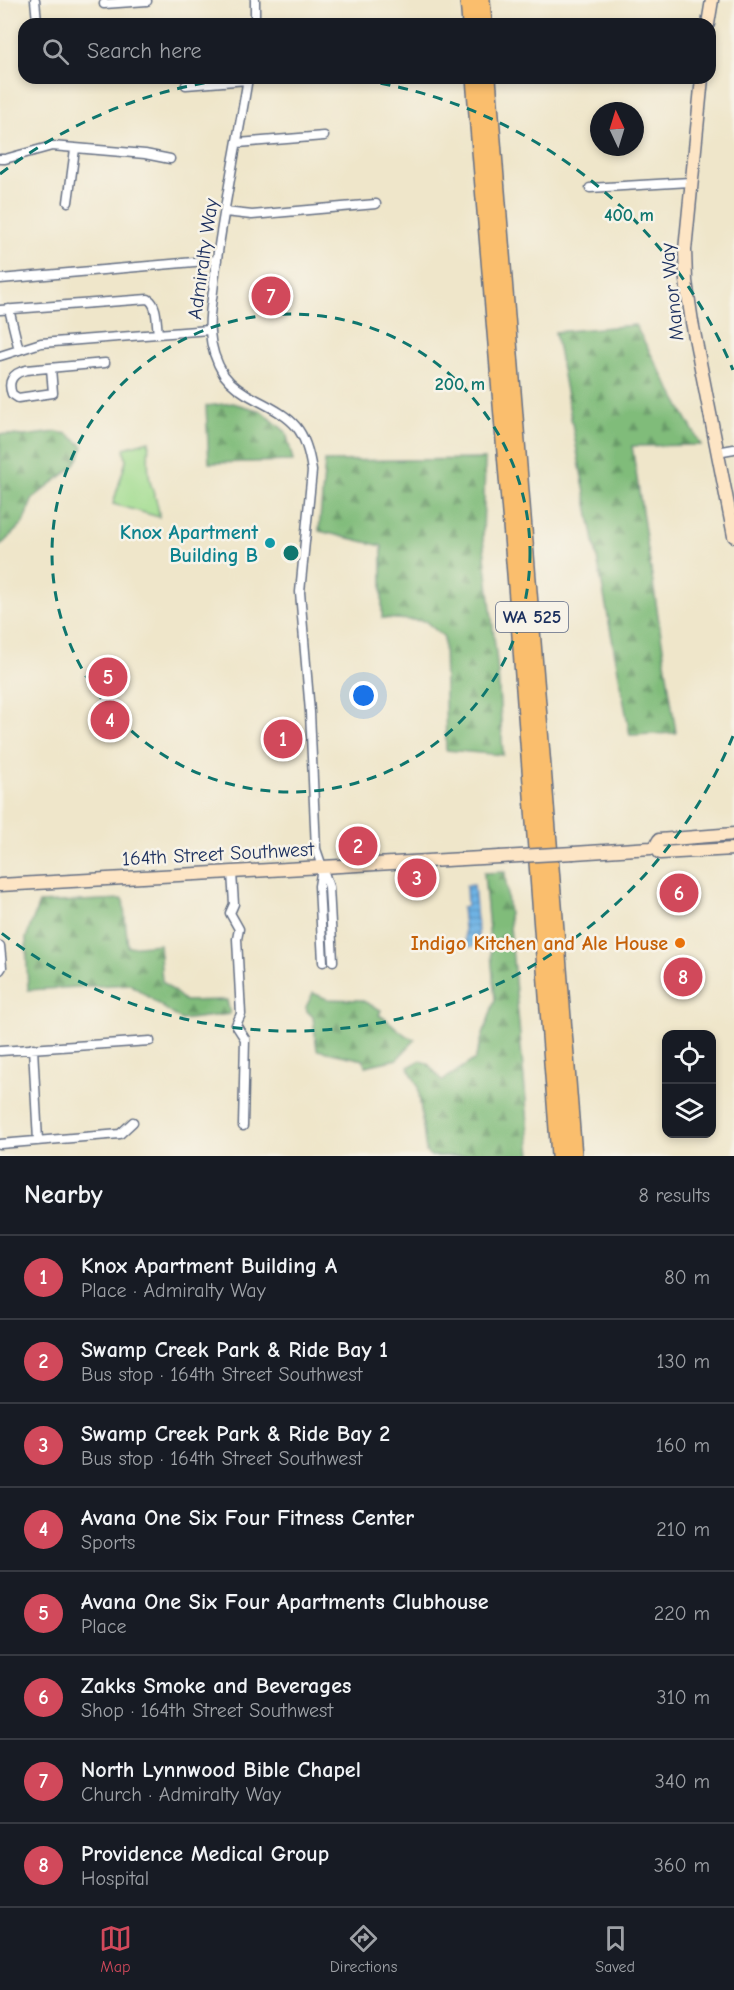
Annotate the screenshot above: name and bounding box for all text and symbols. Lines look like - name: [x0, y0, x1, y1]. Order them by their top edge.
- search box: [18, 18, 716, 84]
- icon: search: [39, 35, 72, 68]
- text: Search here: [87, 38, 202, 64]
- north arrow: [590, 102, 644, 156]
- street label: Admiralty Way: [183, 197, 223, 321]
- text: 400 m: [604, 205, 654, 226]
- street label: Manor Way: [655, 242, 689, 342]
- pin: 7: [252, 274, 290, 318]
- text: 200 m: [435, 374, 485, 395]
- place label: Knox Apartment Building B: [120, 521, 258, 567]
- marker: Knox Apartment Building B: [263, 536, 277, 550]
- centre of rings: [281, 543, 301, 563]
- road number: WA 525: [496, 602, 568, 632]
- pin: 5: [88, 654, 128, 700]
- your location: [349, 681, 378, 710]
- pin: 4: [90, 698, 130, 742]
- pin: 1: [264, 716, 302, 762]
- pin: 2: [338, 824, 378, 868]
- street label: 164th Street Southwest: [121, 837, 316, 871]
- pin: 3: [398, 856, 436, 900]
- pin: 6: [660, 870, 698, 916]
- place label: Indigo Kitchen and Ale House: [411, 932, 668, 955]
- marker: Indigo Kitchen and Ale House: [673, 936, 687, 950]
- pin: 8: [664, 954, 702, 1000]
- map controls: [662, 1030, 716, 1138]
- button: locate: [662, 1030, 716, 1084]
- button: layers: [662, 1084, 716, 1138]
- text: Nearby: [24, 1180, 103, 1210]
- text: 8 results: [638, 1184, 710, 1207]
- text: Knox Apartment Building A: [81, 1253, 337, 1279]
- text: 1: [40, 1266, 47, 1289]
- text: 80 m: [664, 1266, 710, 1289]
- text: Place · Admiralty Way: [81, 1279, 266, 1302]
- text: Swamp Creek Park & Ride Bay 1: [81, 1337, 388, 1363]
- text: 2: [39, 1350, 48, 1373]
- text: 130 m: [657, 1350, 710, 1373]
- text: Bus stop · 164th Street Southwest: [81, 1363, 362, 1386]
- text: Swamp Creek Park & Ride Bay 2: [81, 1421, 390, 1447]
- text: 3: [39, 1434, 48, 1457]
- text: 160 m: [656, 1434, 710, 1457]
- text: Bus stop · 164th Street Southwest: [81, 1447, 362, 1470]
- text: Avana One Six Four Fitness Center: [81, 1505, 414, 1531]
- text: 4: [39, 1518, 48, 1541]
- text: 210 m: [656, 1518, 710, 1541]
- text: Sports: [81, 1531, 135, 1554]
- text: Avana One Six Four Apartments Clubhouse: [81, 1589, 489, 1615]
- text: 5: [38, 1602, 49, 1625]
- text: 220 m: [654, 1602, 710, 1625]
- text: Place: [81, 1615, 127, 1638]
- text: Zakks Smoke and Beverages: [81, 1673, 351, 1699]
- text: 6: [38, 1686, 49, 1709]
- text: 310 m: [657, 1686, 710, 1709]
- text: Shop · 164th Street Southwest: [81, 1699, 333, 1722]
- text: North Lynnwood Bible Chapel: [81, 1757, 361, 1783]
- text: 7: [39, 1770, 48, 1793]
- text: 340 m: [655, 1770, 710, 1793]
- text: Church · Admiralty Way: [81, 1783, 281, 1806]
- text: Providence Medical Group: [81, 1841, 329, 1867]
- text: 8: [38, 1854, 49, 1877]
- text: 360 m: [654, 1854, 710, 1877]
- text: Hospital: [81, 1867, 149, 1890]
- tab: Map: [99, 1922, 132, 1976]
- tab: Directions: [330, 1922, 397, 1976]
- tab: Saved: [595, 1922, 635, 1976]

